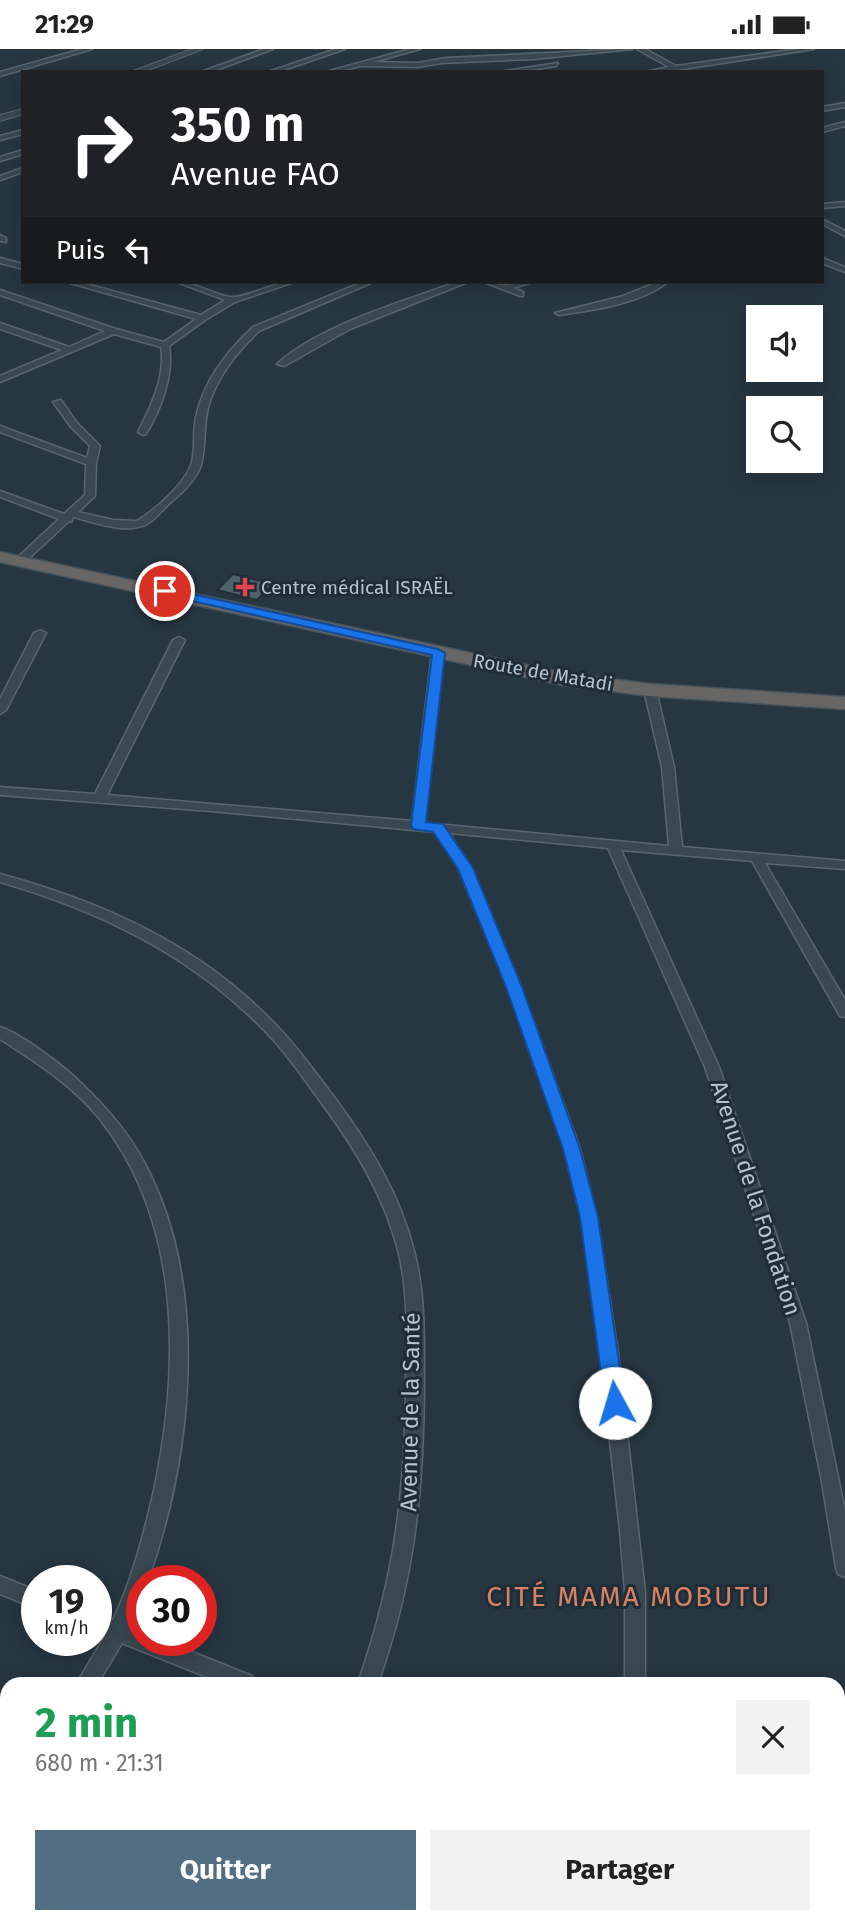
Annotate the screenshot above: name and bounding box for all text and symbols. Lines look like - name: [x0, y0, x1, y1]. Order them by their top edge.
- text: 21:29: [35, 9, 94, 40]
- text: 350 m: [171, 95, 304, 154]
- icon: right: [56, 98, 147, 189]
- text: Avenue FAO: [171, 155, 340, 193]
- icon: left: [119, 231, 157, 269]
- text: Puis: [56, 235, 105, 266]
- map controls: [746, 305, 823, 473]
- button: sound: [746, 305, 823, 382]
- button: search: [746, 396, 823, 473]
- pin: [135, 561, 195, 621]
- icon: arrive: [146, 572, 184, 610]
- place label: Centre médical ISRAËL: [261, 576, 453, 599]
- marker: Centre médical ISRAËL: [235, 577, 255, 597]
- street label: Route de Matadi: [471, 649, 614, 696]
- street label: Avenue de la Fondation: [705, 1077, 807, 1319]
- street label: Avenue de la Santé: [394, 1312, 426, 1512]
- position arrow: [578, 1366, 652, 1440]
- speed limit sign: 30: [126, 1565, 217, 1656]
- text: 19: [49, 1580, 84, 1622]
- district label: CITÉ MAMA MOBUTU: [486, 1580, 772, 1613]
- text: km/h: [44, 1617, 89, 1639]
- text: 2 min: [35, 1698, 138, 1748]
- button: close: [736, 1700, 810, 1774]
- text: 680 m · 21:31: [35, 1749, 164, 1777]
- button: Quitter: [35, 1830, 416, 1910]
- button: Partager: [430, 1830, 810, 1910]

